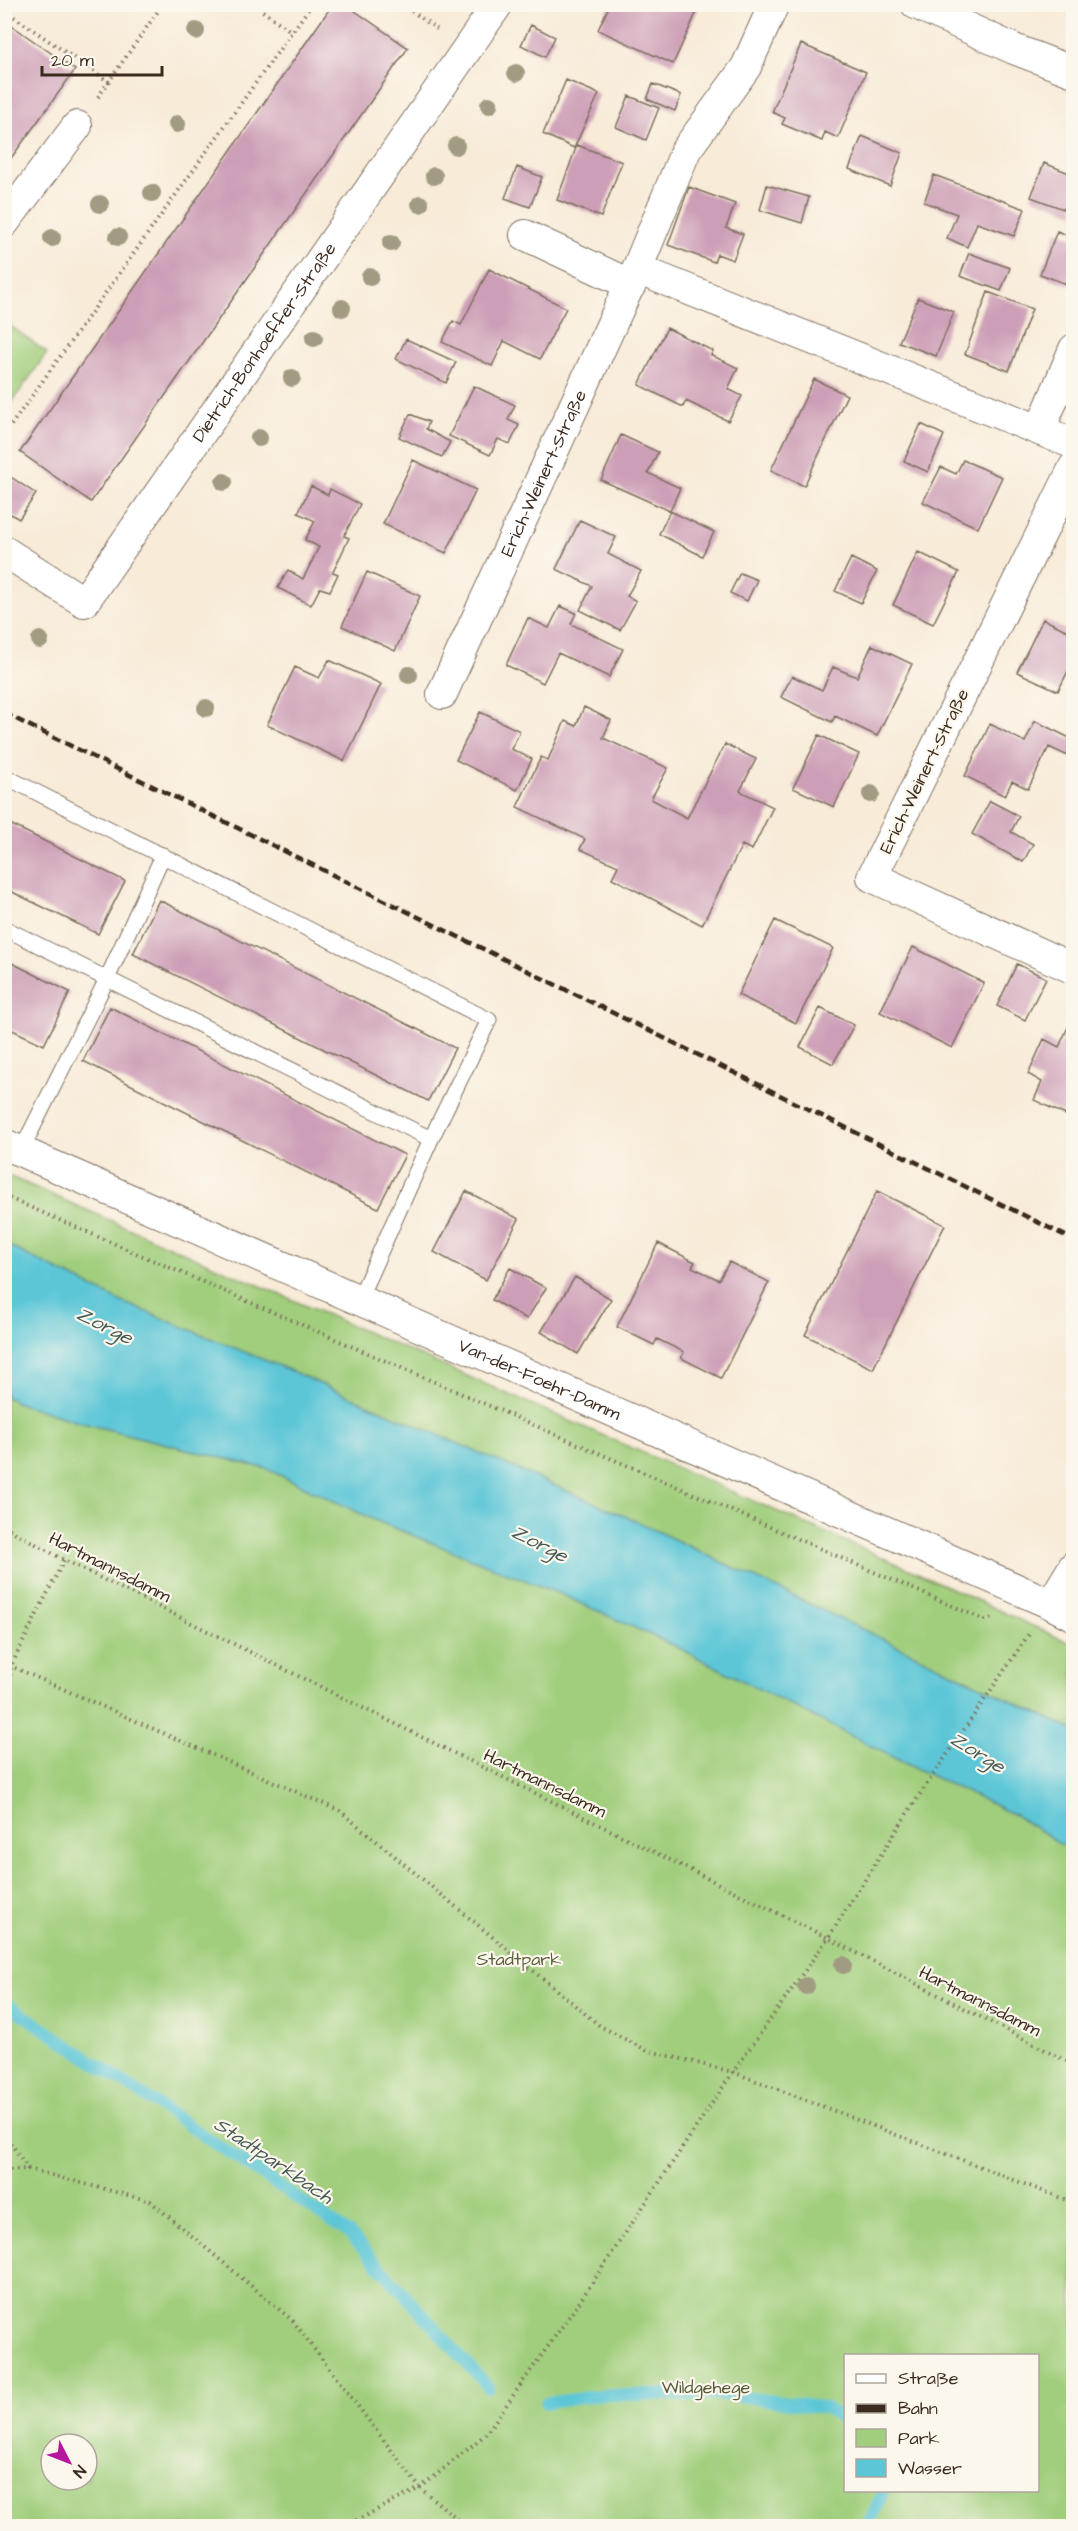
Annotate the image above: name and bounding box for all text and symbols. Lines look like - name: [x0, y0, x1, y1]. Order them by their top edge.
- scale bar: [42, 39, 162, 77]
- text: 20 m: [51, 48, 94, 73]
- street label: Dietrich-Bonhoeffer-Straße: [186, 237, 342, 447]
- street label: Erich-Weinert-Straße: [495, 386, 593, 561]
- street label: Erich-Weinert-Straße: [874, 684, 975, 858]
- water label: Zorge: [71, 1300, 138, 1353]
- street label: Van-der-Foehr-Damm: [454, 1333, 625, 1426]
- water label: Zorge: [506, 1518, 573, 1571]
- street label: Hartmannsdamm: [44, 1526, 175, 1609]
- water label: Zorge: [944, 1725, 1011, 1782]
- street label: Hartmannsdamm: [479, 1743, 610, 1824]
- park label: Stadtpark: [477, 1947, 561, 1972]
- street label: Hartmannsdamm: [914, 1960, 1045, 2043]
- water label: Stadtparkbach: [208, 2111, 339, 2212]
- legend: [844, 2354, 1039, 2492]
- text: Straße: [898, 2366, 959, 2391]
- park label: Wildgehege: [662, 2375, 750, 2401]
- text: Bahn: [898, 2396, 938, 2421]
- text: Park: [898, 2426, 940, 2451]
- north arrow: [39, 2432, 99, 2492]
- text: Wasser: [898, 2456, 962, 2481]
- text: N: [68, 2460, 91, 2482]

